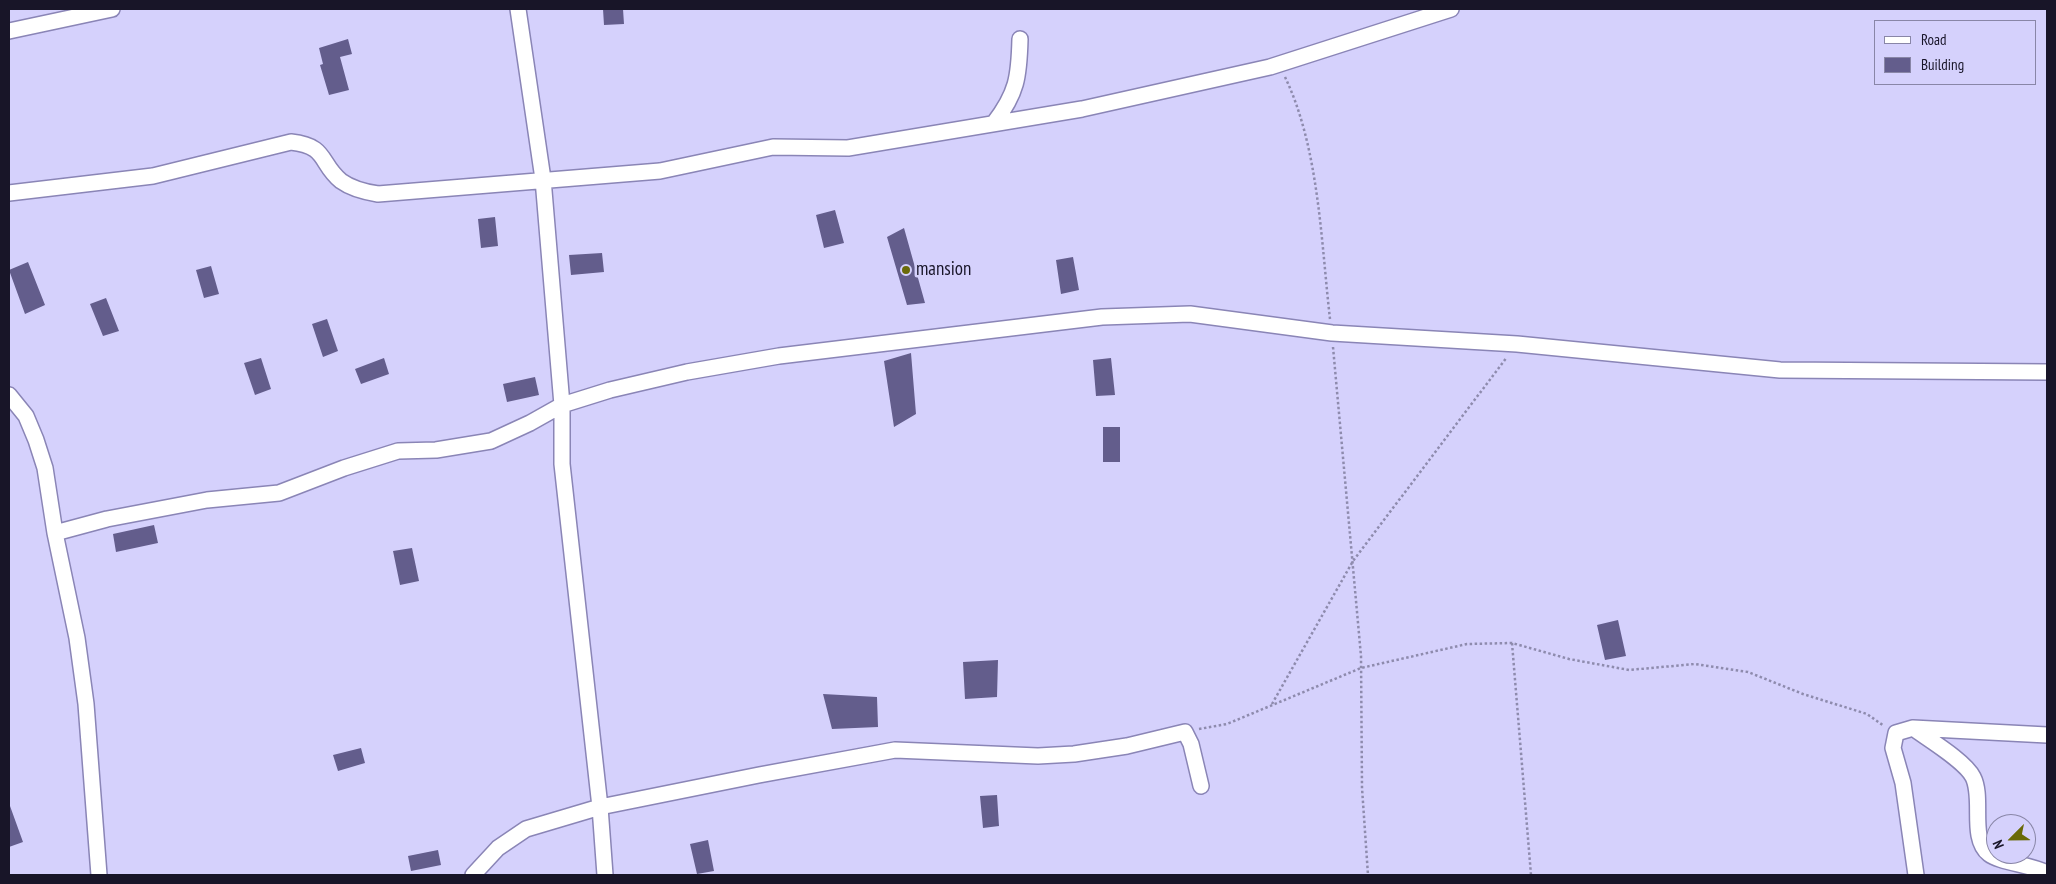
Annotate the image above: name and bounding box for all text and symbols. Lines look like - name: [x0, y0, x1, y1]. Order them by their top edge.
- legend: [1874, 20, 2036, 85]
- text: Road: [1921, 30, 1947, 49]
- text: Building: [1921, 55, 1964, 74]
- place label: mansion: [916, 259, 971, 281]
- marker: mansion: [900, 264, 912, 276]
- north arrow: [1986, 814, 2036, 864]
- text: N: [1988, 837, 2008, 851]

